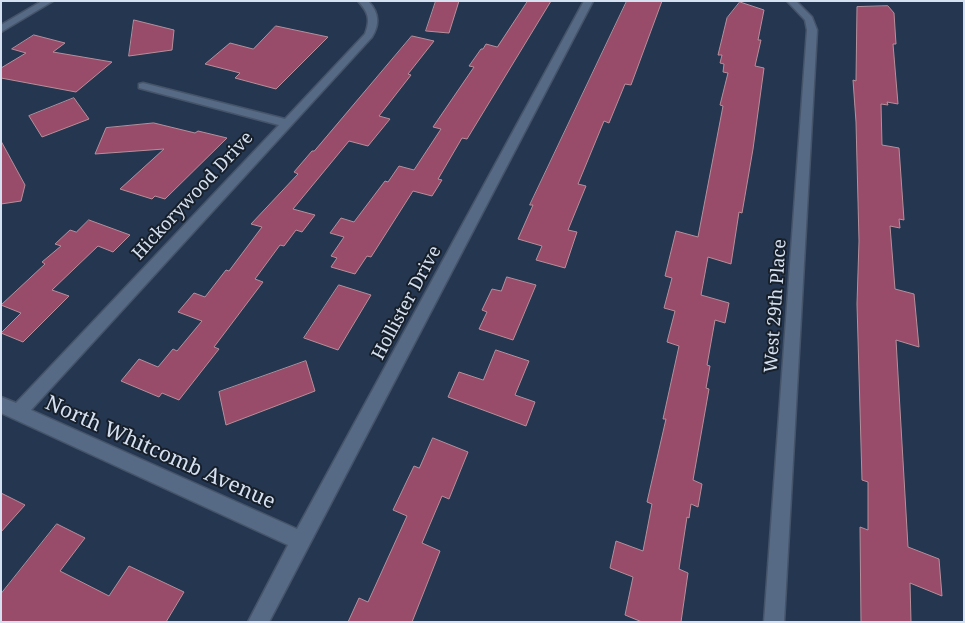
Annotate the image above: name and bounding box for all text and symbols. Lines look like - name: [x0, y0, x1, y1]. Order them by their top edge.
- street label: Hickorywood Drive: [128, 127, 258, 265]
- street label: West 29th Place: [761, 238, 791, 374]
- street label: Hollister Drive: [368, 242, 446, 364]
- street label: North Whitcomb Avenue: [41, 391, 279, 515]

